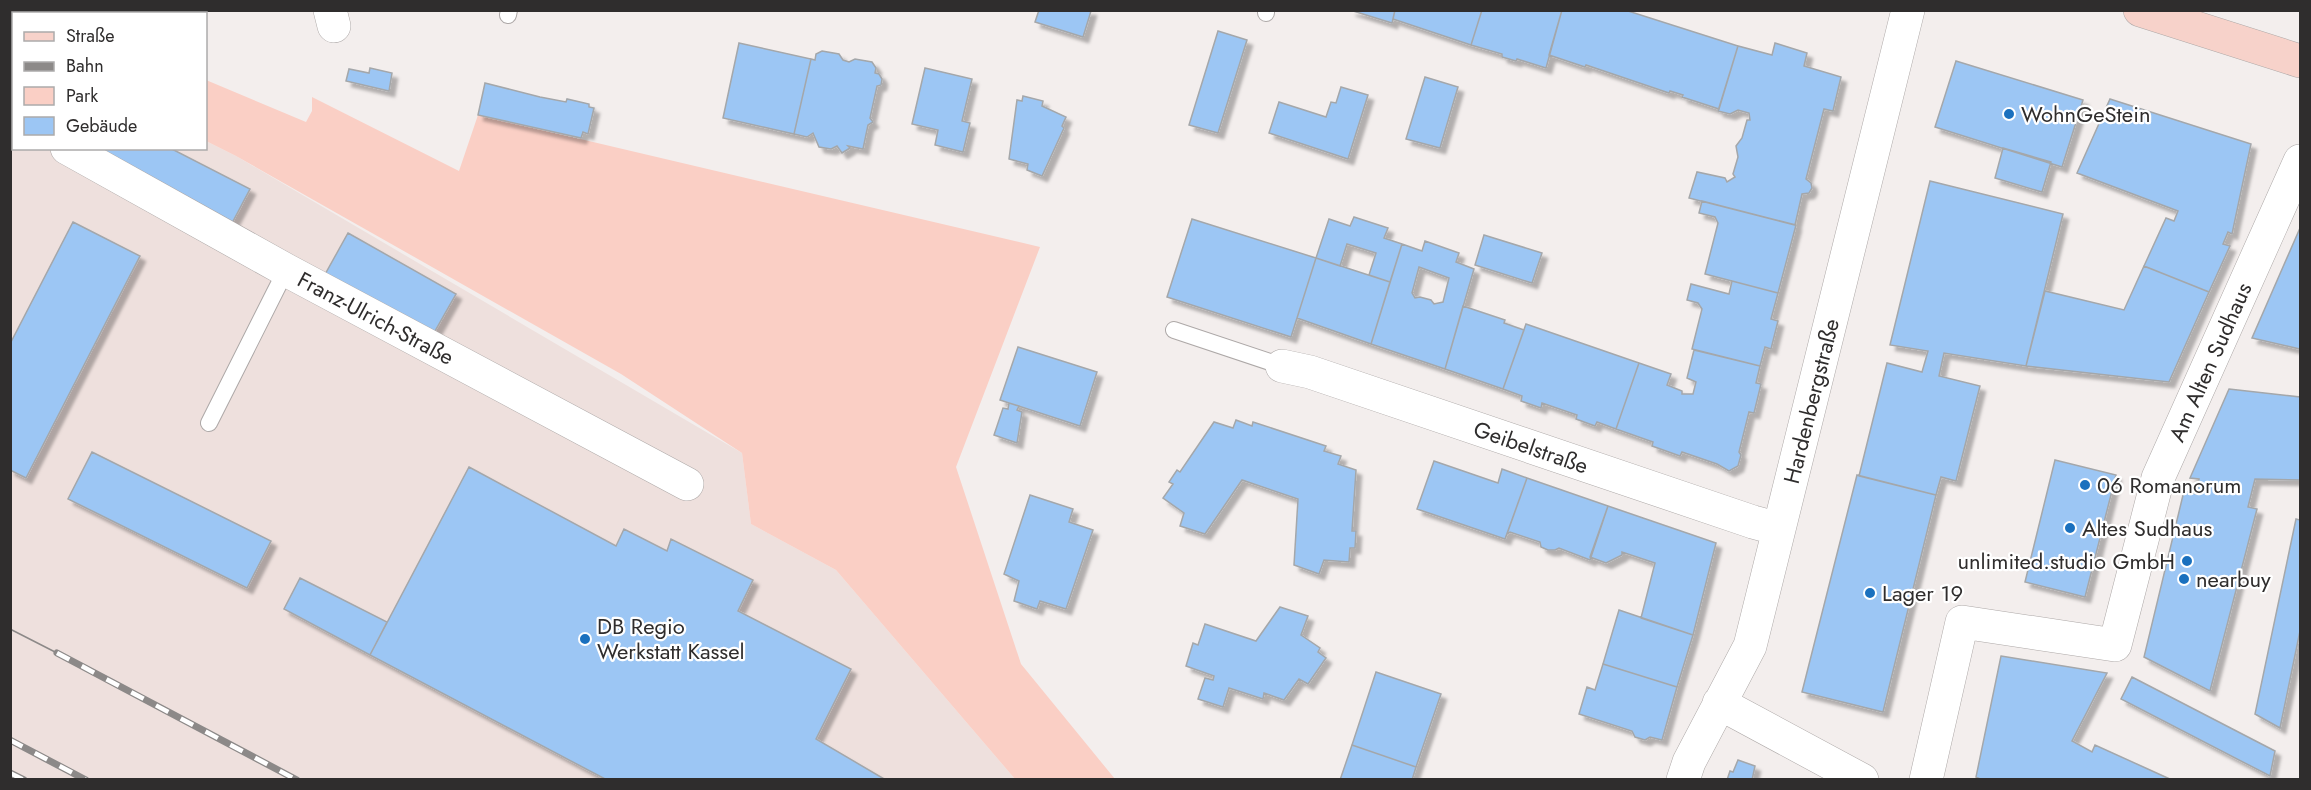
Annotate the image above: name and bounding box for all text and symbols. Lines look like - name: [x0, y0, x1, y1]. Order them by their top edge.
- legend: [12, 12, 207, 150]
- text: Straße: [66, 23, 114, 49]
- text: Bahn: [66, 53, 104, 79]
- text: Park: [66, 83, 98, 109]
- place label: WohnGeStein: [2021, 98, 2150, 130]
- marker: WohnGeStein: [2002, 107, 2016, 121]
- text: Gebäude: [66, 113, 137, 139]
- street label: Franz-Ulrich-Straße: [292, 263, 460, 373]
- street label: Am Alten Sudhaus: [2161, 277, 2260, 447]
- street label: Hardenbergstraße: [1775, 315, 1847, 487]
- street label: Geibelstraße: [1469, 412, 1593, 482]
- place label: 06 Romanorum: [2097, 469, 2241, 501]
- marker: 06 Romanorum: [2078, 478, 2092, 492]
- place label: Altes Sudhaus: [2082, 512, 2212, 544]
- marker: Altes Sudhaus: [2063, 521, 2077, 535]
- place label: unlimited.studio GmbH: [1957, 545, 2175, 577]
- marker: unlimited.studio GmbH: [2180, 554, 2194, 568]
- place label: nearbuy: [2196, 563, 2271, 595]
- marker: nearbuy: [2177, 572, 2191, 586]
- place label: Lager 19: [1882, 577, 1963, 609]
- marker: Lager 19: [1863, 586, 1877, 600]
- place label: DB Regio Werkstatt Kassel: [597, 610, 745, 667]
- marker: DB Regio Werkstatt Kassel: [578, 632, 592, 646]

